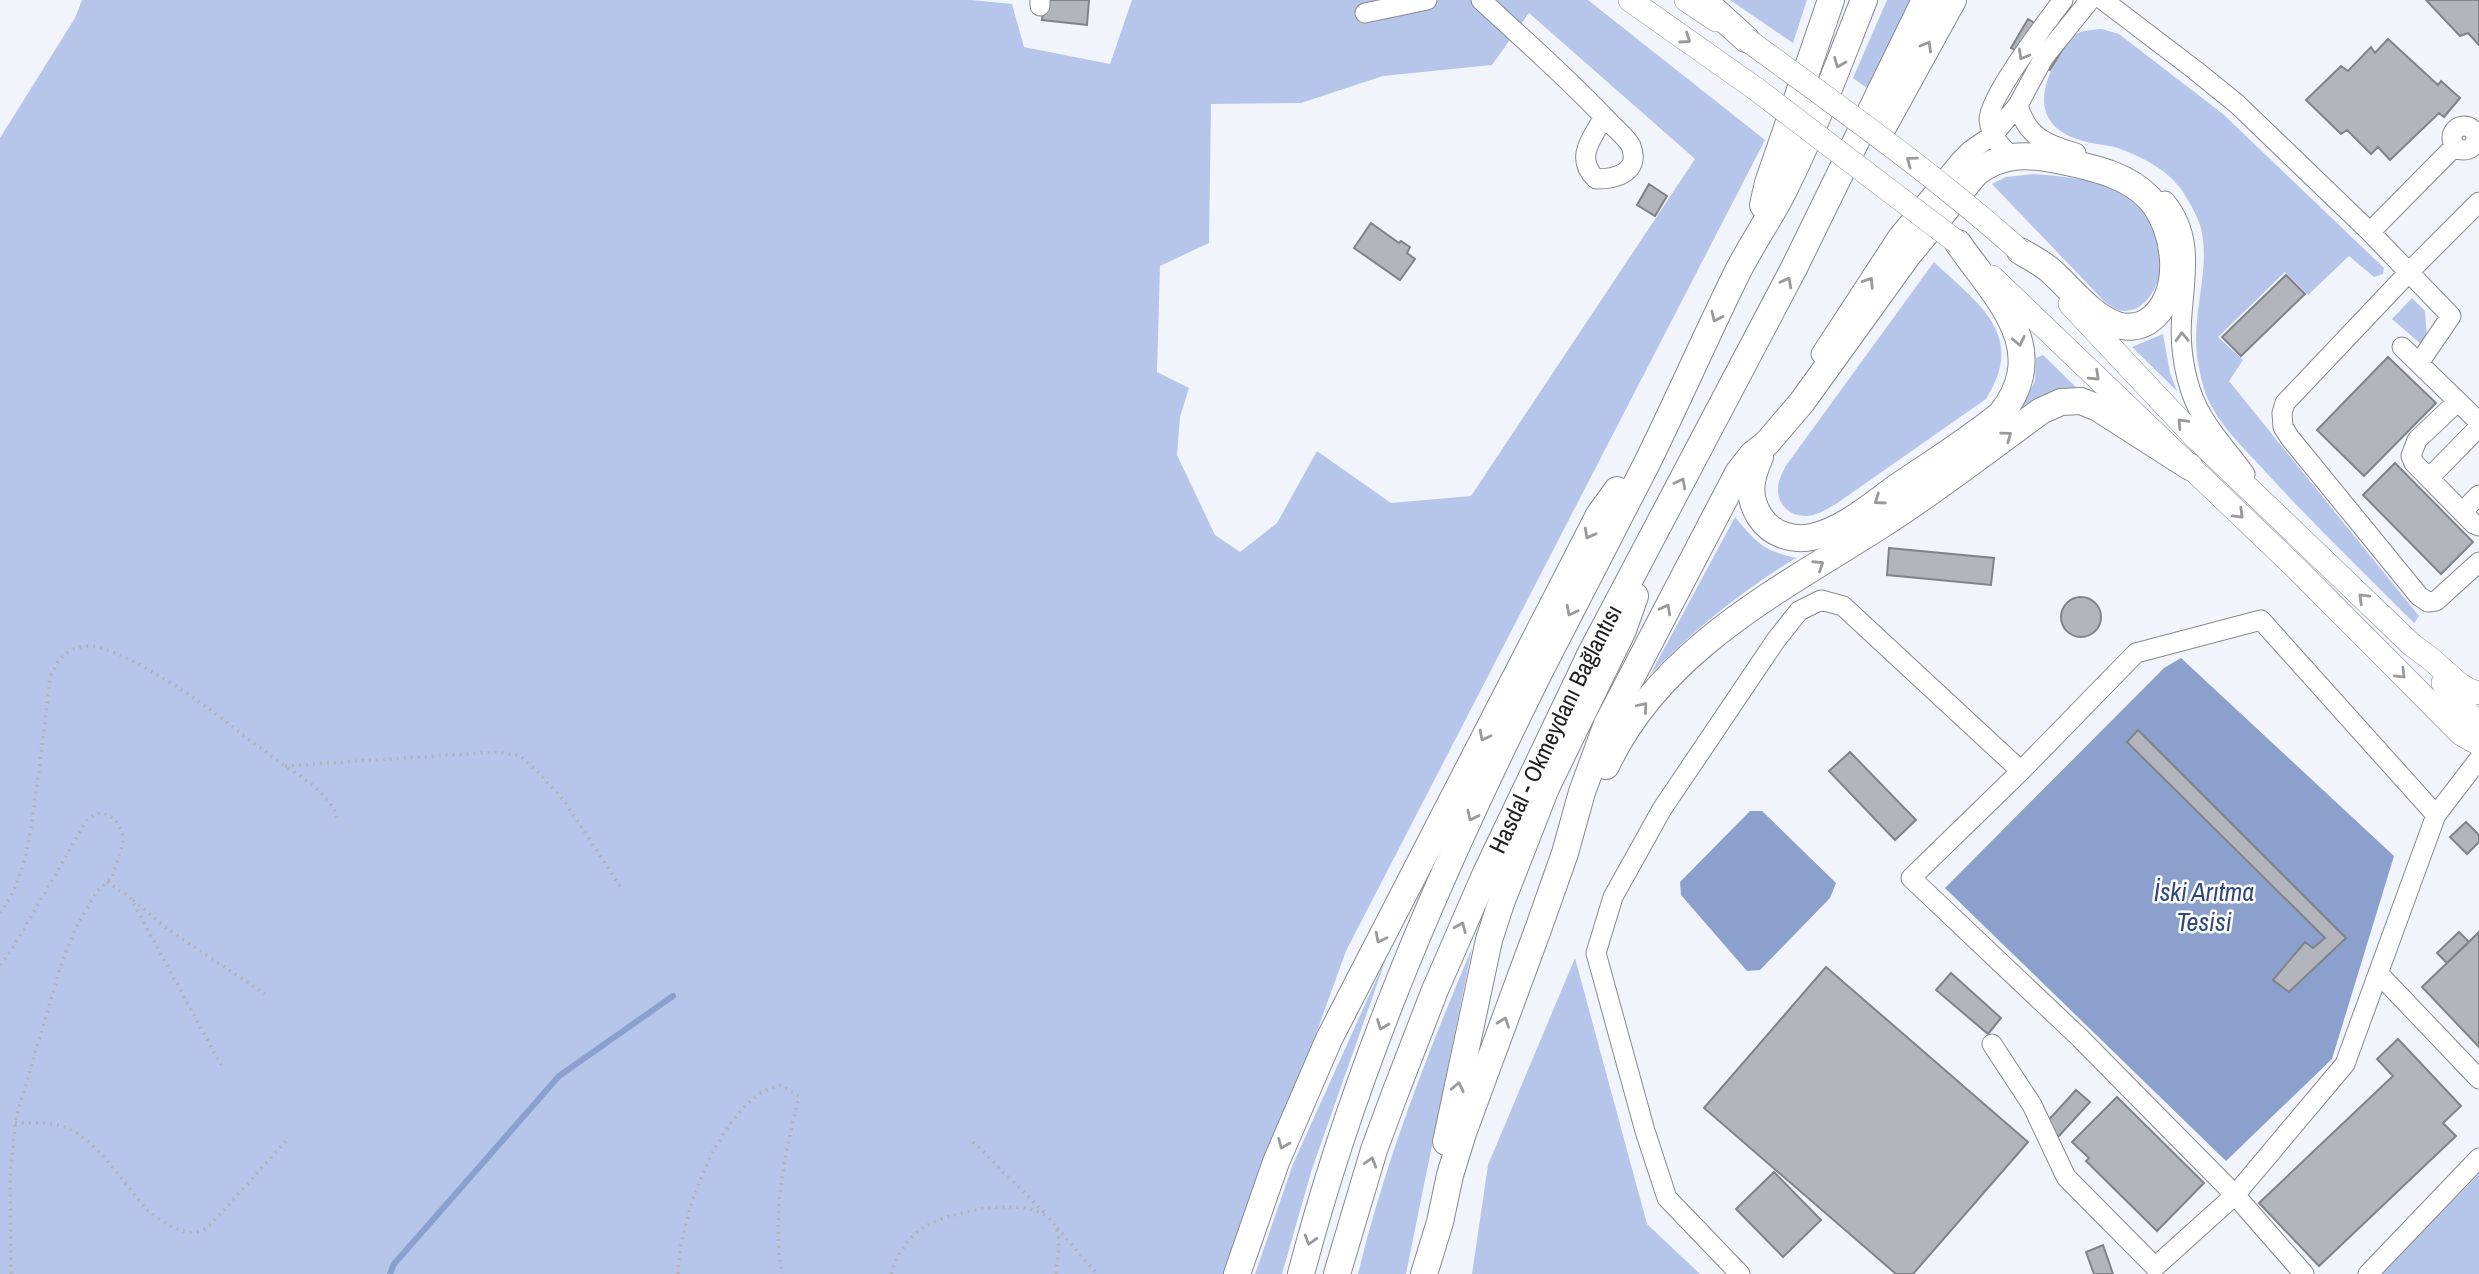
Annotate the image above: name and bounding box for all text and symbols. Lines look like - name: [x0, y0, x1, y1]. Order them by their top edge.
- one-way arrow: [1678, 31, 1691, 44]
- one-way arrow: [1919, 40, 1932, 53]
- one-way arrow: [2018, 47, 2031, 60]
- one-way arrow: [1833, 56, 1847, 69]
- one-way arrow: [1906, 156, 1919, 169]
- one-way arrow: [1779, 277, 1792, 289]
- one-way arrow: [1860, 277, 1873, 290]
- one-way arrow: [1711, 310, 1725, 322]
- one-way arrow: [2174, 331, 2189, 342]
- one-way arrow: [2010, 335, 2025, 347]
- one-way arrow: [2086, 367, 2099, 380]
- one-way arrow: [2178, 418, 2191, 431]
- one-way arrow: [1999, 432, 2011, 444]
- one-way arrow: [1673, 478, 1686, 491]
- one-way arrow: [1874, 492, 1887, 504]
- one-way arrow: [2231, 505, 2244, 518]
- one-way arrow: [1584, 527, 1597, 540]
- one-way arrow: [1811, 560, 1824, 573]
- one-way arrow: [2358, 593, 2371, 606]
- street label: Hasdal - Okmeydanı Bağlantısı: [1481, 599, 1629, 858]
- one-way arrow: [1565, 604, 1579, 616]
- one-way arrow: [1658, 604, 1671, 617]
- one-way arrow: [2393, 665, 2406, 678]
- one-way arrow: [1635, 702, 1648, 714]
- one-way arrow: [1479, 729, 1492, 741]
- one-way arrow: [1466, 808, 1480, 821]
- water label: İski Arıtma Tesisi: [2154, 874, 2254, 939]
- one-way arrow: [1453, 921, 1467, 933]
- one-way arrow: [1374, 931, 1388, 943]
- one-way arrow: [1496, 1017, 1510, 1029]
- one-way arrow: [1376, 1018, 1390, 1030]
- one-way arrow: [1449, 1081, 1464, 1093]
- one-way arrow: [1277, 1137, 1291, 1150]
- one-way arrow: [1362, 1156, 1377, 1168]
- one-way arrow: [1304, 1234, 1318, 1246]

